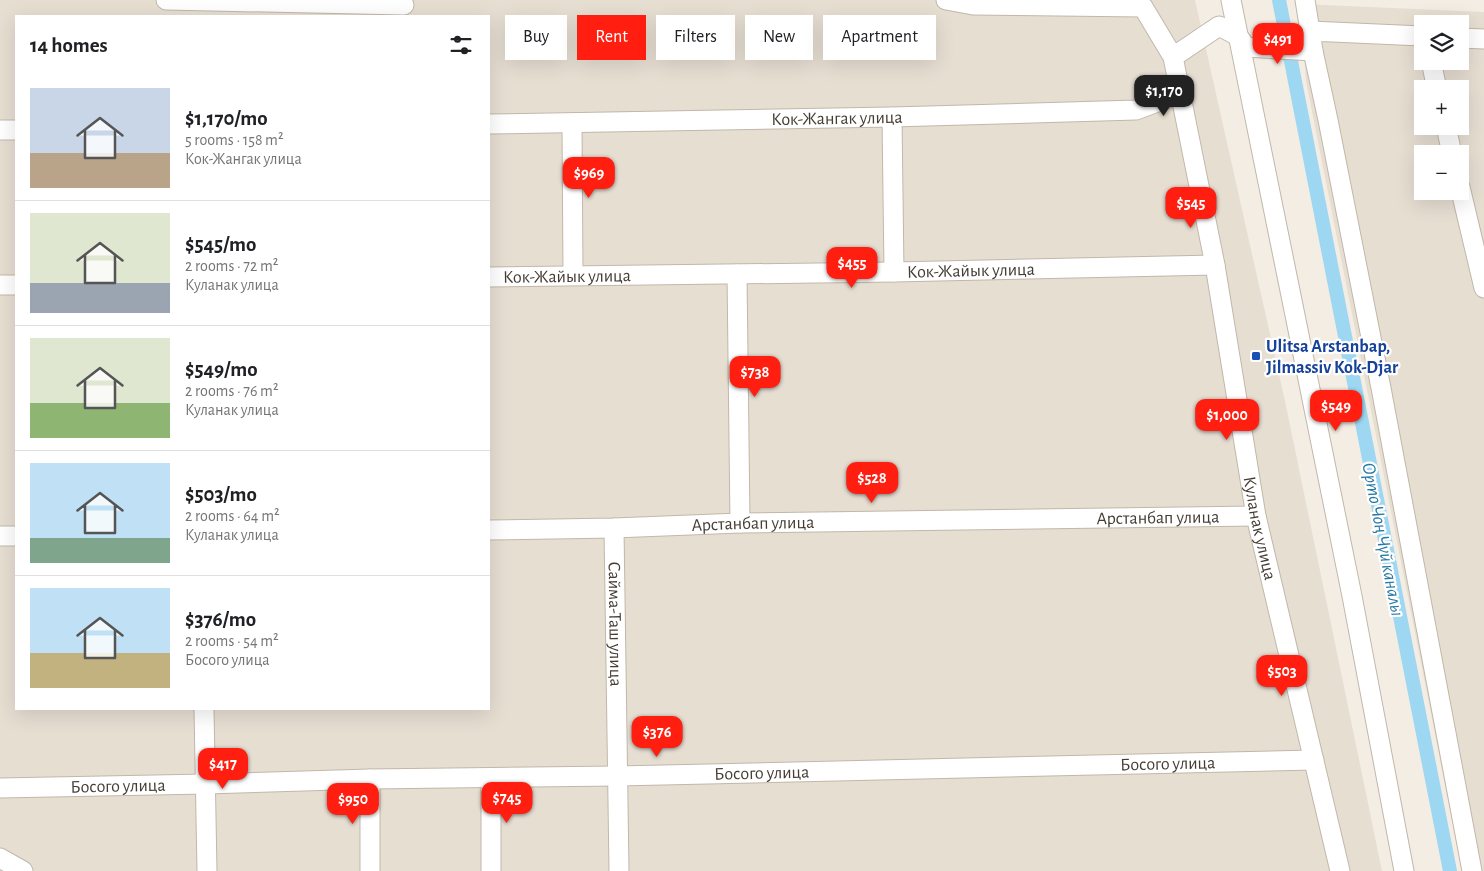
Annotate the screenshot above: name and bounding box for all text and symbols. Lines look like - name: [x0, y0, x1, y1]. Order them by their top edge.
- chip: Buy: [505, 15, 567, 60]
- chip: Rent: [577, 15, 646, 60]
- chip: Filters: [656, 15, 735, 60]
- chip: New: [745, 15, 813, 60]
- chip: Apartment: [823, 15, 936, 60]
- map controls: [1414, 15, 1469, 200]
- button: layers: [1414, 15, 1469, 70]
- pin: $491: [1248, 22, 1308, 65]
- icon: filters: [447, 31, 475, 59]
- text: $491: [1264, 31, 1292, 47]
- text: 14 homes: [30, 35, 108, 56]
- pin: $1,170: [1123, 74, 1205, 117]
- button: +: [1414, 80, 1469, 135]
- text: $1,170: [1145, 83, 1183, 99]
- icon: home: [70, 108, 130, 168]
- text: $1,170/mo: [185, 108, 268, 129]
- street label: Кок-Жангак улица: [771, 109, 903, 129]
- text: 5 rooms · 158 m²: [185, 132, 284, 148]
- button: −: [1414, 145, 1469, 200]
- text: Кок-Жангак улица: [185, 151, 302, 167]
- pin: $969: [559, 156, 619, 199]
- text: $969: [574, 165, 604, 181]
- pin: $545: [1161, 186, 1221, 229]
- text: $545: [1176, 195, 1206, 211]
- icon: home: [70, 233, 130, 293]
- text: $545/mo: [185, 234, 256, 255]
- pin: $455: [822, 246, 882, 289]
- text: $455: [837, 255, 867, 271]
- text: 2 rooms · 72 m²: [185, 258, 278, 274]
- street label: Кок-Жайык улица: [907, 261, 1035, 282]
- street label: Кок-Жайык улица: [503, 267, 631, 287]
- text: Куланак улица: [185, 277, 279, 293]
- place label: Ulitsa Arstanbap, Jilmassiv Kok-Djar: [1266, 338, 1399, 377]
- marker: Ulitsa Arstanbap, Jilmassiv Kok-Djar: [1250, 350, 1262, 362]
- pin: $738: [725, 356, 785, 398]
- icon: home: [70, 358, 130, 418]
- text: $549/mo: [185, 359, 258, 380]
- text: $738: [741, 364, 769, 380]
- text: 2 rooms · 76 m²: [185, 383, 279, 399]
- pin: $549: [1306, 390, 1366, 432]
- pin: $1,000: [1186, 398, 1268, 441]
- text: $549: [1321, 398, 1351, 414]
- text: Куланак улица: [185, 402, 279, 418]
- text: $1,000: [1206, 407, 1248, 423]
- water label: Орто Чоң Чүй каналы: [1358, 461, 1407, 618]
- pin: $528: [842, 462, 902, 504]
- text: $528: [857, 470, 887, 486]
- street label: Куланак улица: [1240, 475, 1279, 582]
- icon: home: [70, 483, 130, 543]
- text: $503/mo: [185, 484, 257, 505]
- text: 2 rooms · 64 m²: [185, 508, 280, 524]
- street label: Арстанбап улица: [1096, 508, 1219, 528]
- street label: Арстанбап улица: [691, 514, 814, 535]
- text: Куланак улица: [185, 527, 279, 543]
- street label: Сайма-Таш улица: [604, 561, 624, 687]
- icon: home: [70, 608, 130, 668]
- text: $376/mo: [185, 609, 256, 630]
- text: 2 rooms · 54 m²: [185, 633, 279, 649]
- text: Босого улица: [185, 652, 270, 668]
- pin: $503: [1252, 654, 1312, 697]
- text: $503: [1267, 663, 1297, 679]
- pin: $376: [627, 716, 687, 758]
- text: $376: [643, 724, 671, 740]
- pin: $417: [193, 748, 253, 790]
- street label: Босого улица: [1120, 754, 1216, 774]
- text: $417: [209, 756, 237, 772]
- street label: Босого улица: [714, 764, 810, 784]
- street label: Босого улица: [70, 777, 166, 797]
- pin: $950: [323, 782, 383, 825]
- pin: $745: [477, 782, 537, 824]
- text: $745: [492, 790, 522, 806]
- text: $950: [338, 791, 368, 807]

